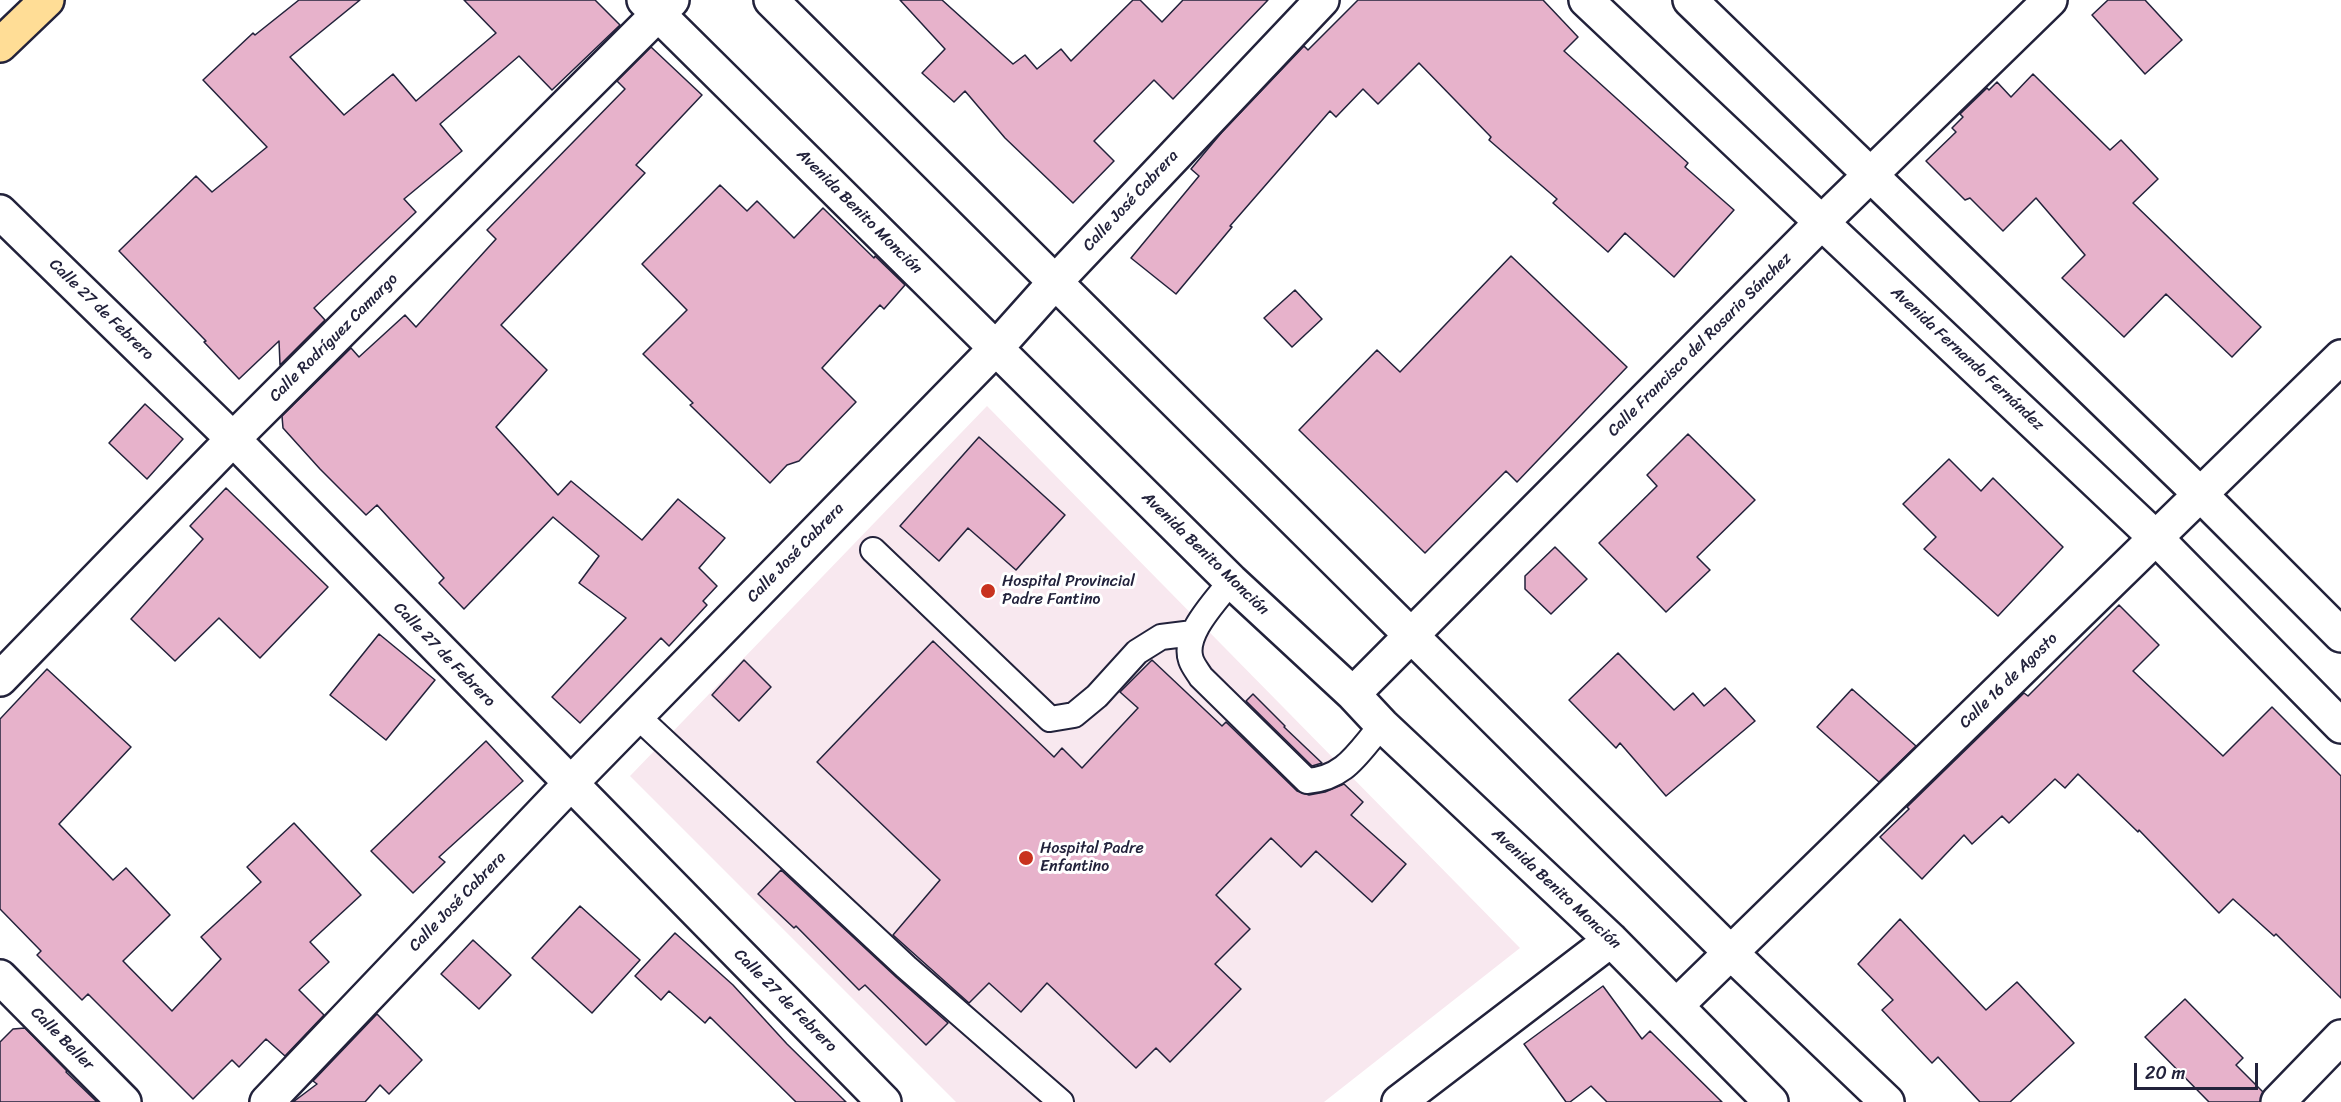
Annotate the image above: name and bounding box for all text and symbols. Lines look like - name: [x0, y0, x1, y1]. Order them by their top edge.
- street label: Avenida Benito Monción: [792, 145, 926, 279]
- street label: Calle José Cabrera: [1079, 147, 1183, 255]
- street label: Calle Francisco del Rosario Sánchez: [1604, 249, 1796, 441]
- street label: Calle 27 de Febrero: [45, 255, 157, 365]
- street label: Calle Rodríguez Camargo: [266, 270, 402, 406]
- street label: Avenida Fernando Fernández: [1886, 283, 2048, 435]
- street label: Avenida Benito Monción: [1137, 488, 1273, 620]
- street label: Calle José Cabrera: [744, 499, 848, 607]
- place label: Hospital Provincial Padre Fantino: [1002, 572, 1135, 610]
- marker: Hospital Provincial Padre Fantino: [979, 582, 997, 600]
- street label: Calle 27 de Febrero: [389, 599, 499, 711]
- street label: Calle 16 de Agosto: [1956, 629, 2062, 733]
- street label: Avenida Benito Monción: [1488, 824, 1624, 954]
- place label: Hospital Padre Enfantino: [1040, 839, 1144, 877]
- street label: Calle José Cabrera: [406, 848, 510, 956]
- marker: Hospital Padre Enfantino: [1017, 849, 1035, 867]
- street label: Calle 27 de Febrero: [729, 945, 841, 1057]
- street label: Calle Beller: [26, 1003, 98, 1075]
- scale bar: [2137, 1051, 2262, 1089]
- text: 20 m: [2145, 1057, 2185, 1089]

